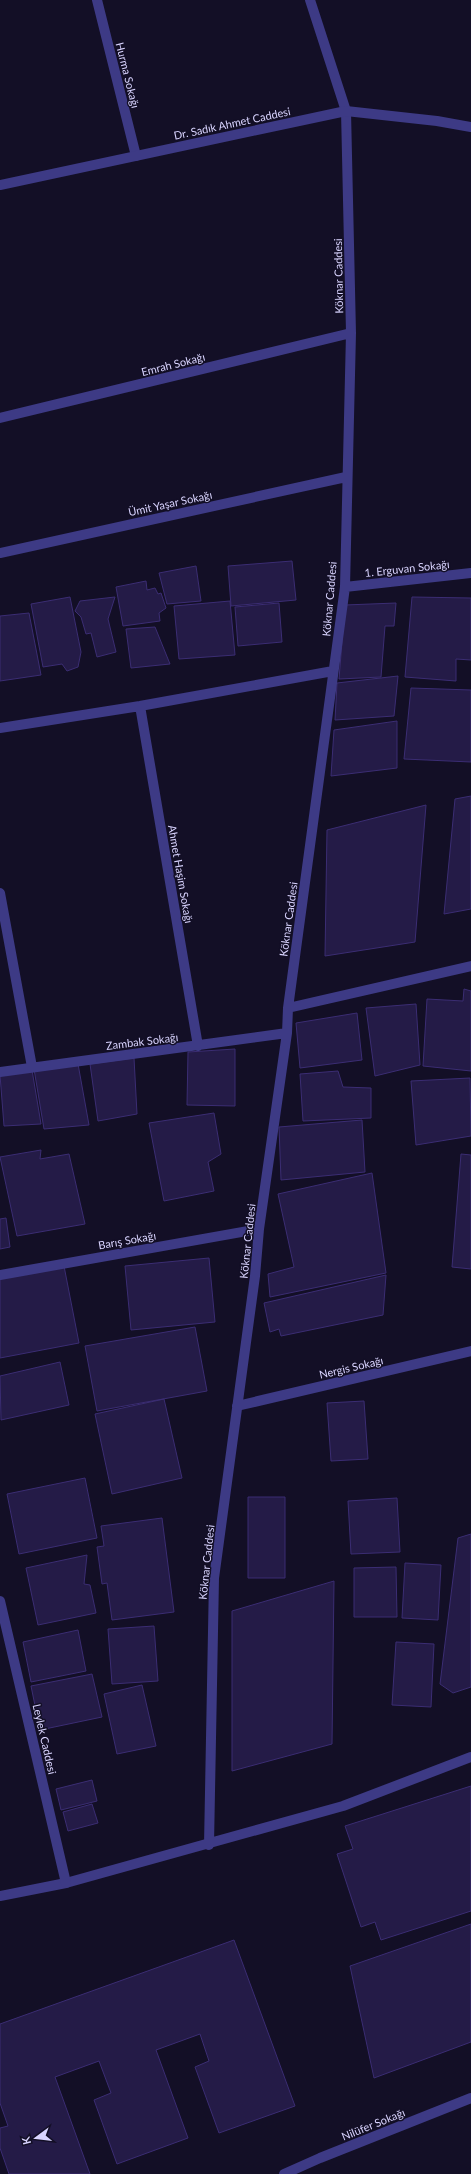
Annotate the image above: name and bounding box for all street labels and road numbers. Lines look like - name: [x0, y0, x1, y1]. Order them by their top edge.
- street label: Hurma Sokağı: [114, 41, 142, 109]
- street label: Dr. Sadık Ahmet Caddesi: [172, 104, 292, 142]
- street label: Köknar Caddesi: [331, 238, 345, 314]
- street label: Emrah Sokağı: [140, 350, 206, 378]
- street label: Ümit Yaşar Sokağı: [127, 488, 213, 518]
- street label: 1. Erguvan Sokağı: [364, 557, 450, 579]
- street label: Köknar Caddesi: [319, 561, 339, 637]
- street label: Ahmet Haşim Sokağı: [166, 824, 196, 924]
- street label: Köknar Caddesi: [276, 880, 300, 957]
- street label: Zambak Sokağı: [105, 1030, 179, 1052]
- street label: Köknar Caddesi: [237, 1203, 257, 1279]
- street label: Barış Sokağı: [97, 1229, 157, 1251]
- street label: Nergis Sokağı: [318, 1353, 384, 1381]
- street label: Köknar Caddesi: [196, 1524, 216, 1600]
- street label: Leylek Caddesi: [31, 1703, 59, 1776]
- street label: Nilüfer Sokağı: [339, 2105, 407, 2143]

